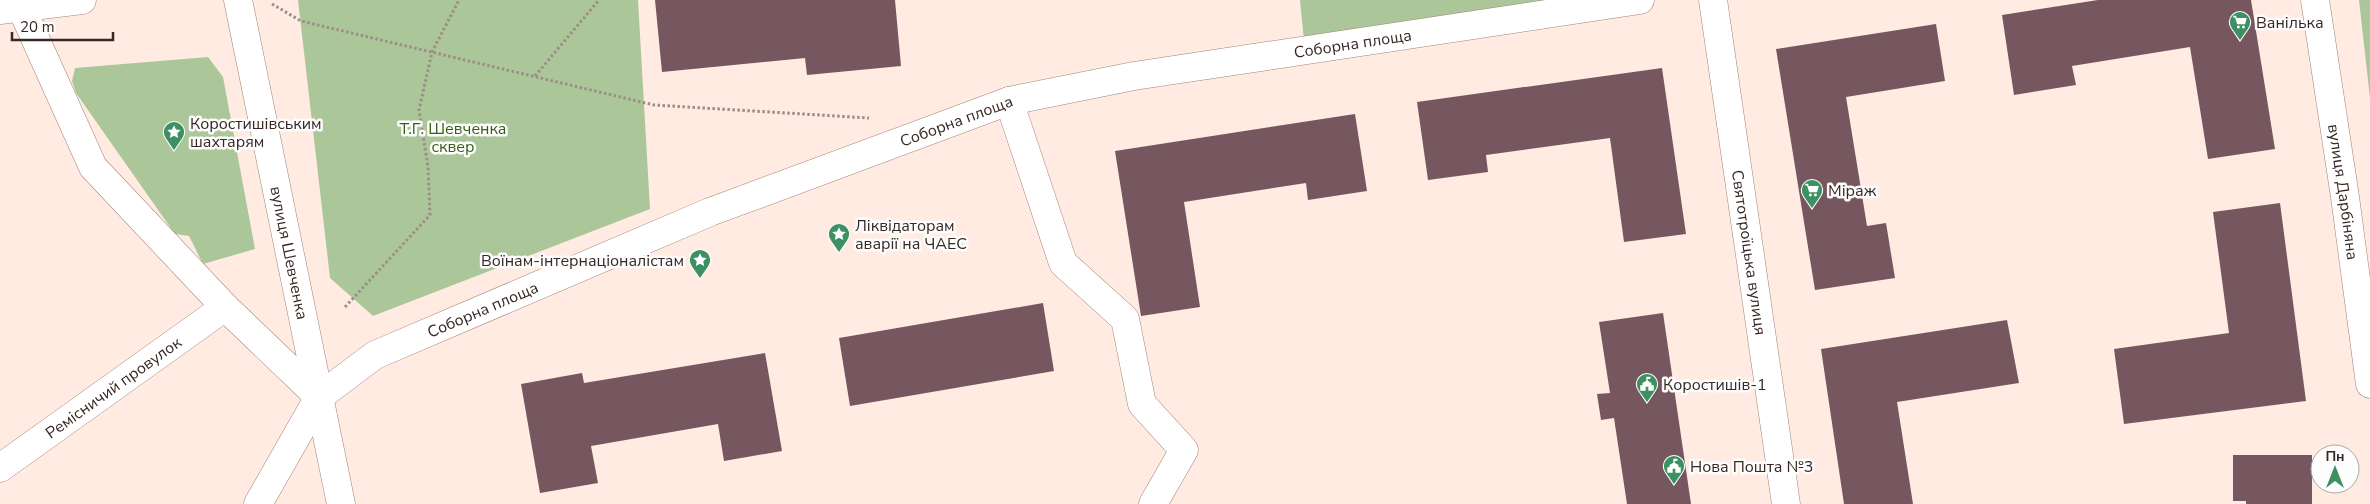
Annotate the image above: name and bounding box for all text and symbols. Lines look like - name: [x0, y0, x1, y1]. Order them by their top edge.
- scale bar: [12, 10, 114, 42]
- supermarket icon: Ванілька: [2228, 10, 2252, 41]
- place label: Ванілька: [2256, 12, 2324, 34]
- text: 20 m: [20, 17, 55, 37]
- street label: Соборна площа: [1292, 24, 1413, 64]
- street label: Соборна площа: [897, 91, 1016, 153]
- place label: Коростишівським шахтарям: [190, 113, 322, 153]
- park label: Т.Г. Шевченка сквер: [399, 118, 507, 158]
- place icon: Коростишівським шахтарям: [162, 120, 186, 151]
- street label: вулиця Дарбіняна: [2322, 123, 2363, 261]
- street label: Святотроїцька вулиця: [1726, 168, 1771, 337]
- supermarket icon: Міраж: [1800, 178, 1824, 209]
- place label: Міраж: [1828, 180, 1877, 202]
- street label: вулиця Шевченка: [264, 184, 313, 322]
- place label: Ліквідаторам аварії на ЧАЕС: [855, 215, 967, 255]
- place icon: Ліквідаторам аварії на ЧАЕС: [827, 222, 851, 253]
- place icon: Воїнам-інтернаціоналістам: [688, 248, 712, 279]
- place label: Воїнам-інтернаціоналістам: [481, 250, 684, 272]
- street label: Соборна площа: [424, 277, 542, 344]
- street label: Ремісничий провулок: [41, 331, 186, 444]
- public building icon: Коростишів-1: [1635, 372, 1659, 403]
- place label: Коростишів-1: [1663, 374, 1767, 396]
- north arrow: [2310, 444, 2360, 494]
- text: Пн: [2325, 447, 2345, 466]
- public building icon: Нова Пошта №3: [1662, 454, 1686, 485]
- place label: Нова Пошта №3: [1690, 456, 1813, 478]

